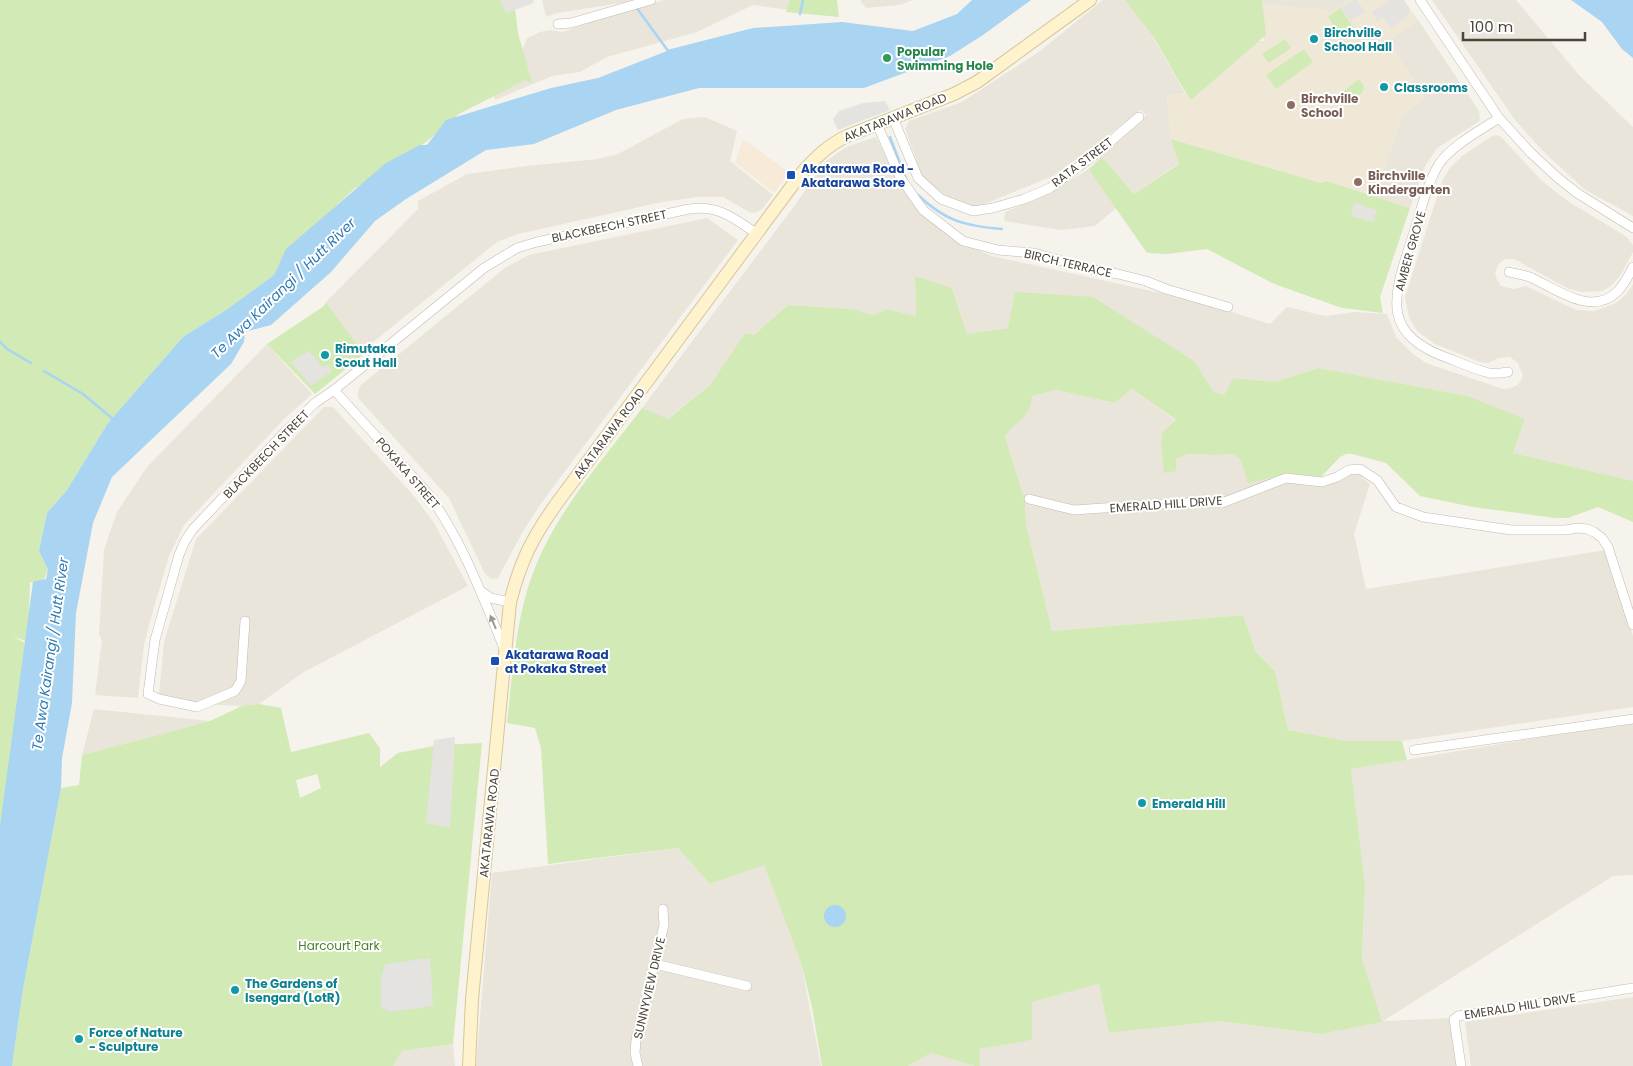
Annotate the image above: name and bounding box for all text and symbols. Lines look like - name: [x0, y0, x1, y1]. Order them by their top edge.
- scale bar: [1463, 10, 1586, 42]
- text: 100 m: [1470, 16, 1513, 37]
- place label: Birchville School Hall: [1324, 24, 1392, 55]
- marker: Birchville School Hall: [1308, 33, 1320, 45]
- place label: Popular Swimming Hole: [897, 43, 994, 74]
- marker: Popular Swimming Hole: [881, 52, 893, 64]
- place label: Classrooms: [1394, 79, 1468, 96]
- marker: Classrooms: [1378, 81, 1390, 93]
- street label: AKATARAWA ROAD: [841, 89, 949, 145]
- place label: Birchville School: [1301, 90, 1359, 121]
- marker: Birchville School: [1285, 99, 1297, 111]
- street label: RATA STREET: [1048, 133, 1117, 191]
- place label: Akatarawa Road - Akatarawa Store: [801, 160, 914, 191]
- place label: Birchville Kindergarten: [1368, 167, 1450, 198]
- marker: Akatarawa Road - Akatarawa Store: [785, 169, 797, 181]
- marker: Birchville Kindergarten: [1352, 176, 1364, 188]
- street label: BLACKBEECH STREET: [550, 205, 669, 246]
- street label: AMBER GROVE: [1390, 209, 1430, 293]
- water label: Te Awa Kairangi / Hutt River: [206, 213, 360, 363]
- street label: BIRCH TERRACE: [1023, 245, 1113, 281]
- place label: Rimutaka Scout Hall: [335, 340, 397, 371]
- marker: Rimutaka Scout Hall: [319, 349, 331, 361]
- street label: AKATARAWA ROAD: [569, 384, 649, 482]
- street label: BLACKBEECH STREET: [219, 406, 313, 502]
- street label: POKAKA STREET: [372, 434, 444, 513]
- street label: EMERALD HILL DRIVE: [1109, 492, 1223, 516]
- water label: Te Awa Kairangi / Hutt River: [27, 556, 74, 752]
- one-way arrow: [489, 615, 497, 629]
- place label: Akatarawa Road at Pokaka Street: [505, 646, 609, 677]
- marker: Akatarawa Road at Pokaka Street: [489, 655, 501, 667]
- street label: AKATARAWA ROAD: [475, 768, 503, 878]
- place label: Emerald Hill: [1152, 795, 1226, 812]
- marker: Emerald Hill: [1136, 797, 1148, 809]
- street label: SUNNYVIEW DRIVE: [629, 935, 669, 1041]
- park label: Harcourt Park: [298, 937, 380, 954]
- place label: The Gardens of Isengard (LotR): [245, 975, 340, 1006]
- marker: The Gardens of Isengard (LotR): [229, 984, 241, 996]
- street label: EMERALD HILL DRIVE: [1463, 989, 1577, 1023]
- place label: Force of Nature - Sculpture: [89, 1024, 183, 1055]
- marker: Force of Nature - Sculpture: [73, 1033, 85, 1045]

